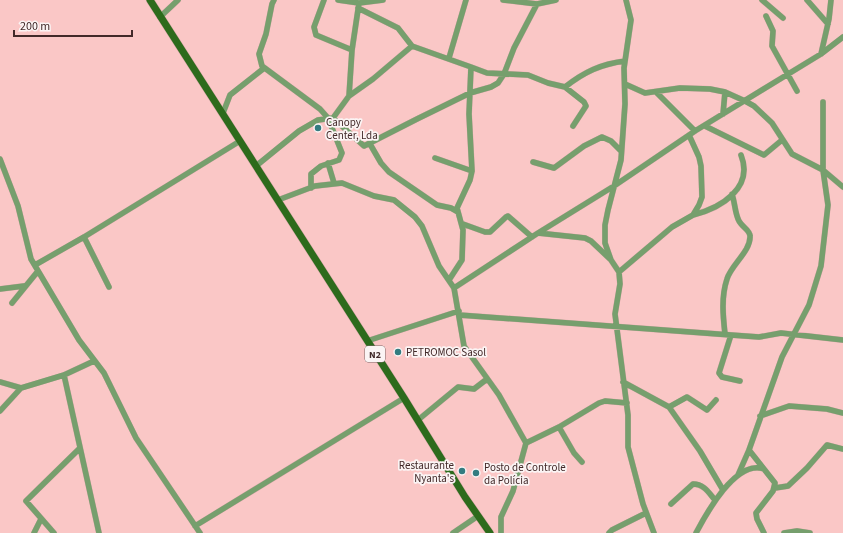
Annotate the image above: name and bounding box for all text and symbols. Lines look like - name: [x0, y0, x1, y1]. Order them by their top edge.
- scale bar: [14, 12, 132, 38]
- text: 200 m: [20, 18, 50, 35]
- place label: Canopy Center, Lda: [326, 115, 378, 143]
- marker: Canopy Center, Lda: [313, 123, 323, 133]
- place label: PETROMOC Sasol: [406, 345, 486, 360]
- road number: N2: [365, 346, 385, 362]
- marker: PETROMOC Sasol: [393, 347, 403, 357]
- place label: Restaurante Nyanta's: [399, 458, 455, 486]
- place label: Posto de Controle da Polícia: [484, 460, 566, 488]
- marker: Restaurante Nyanta's: [457, 466, 467, 476]
- marker: Posto de Controle da Polícia: [471, 468, 481, 478]

